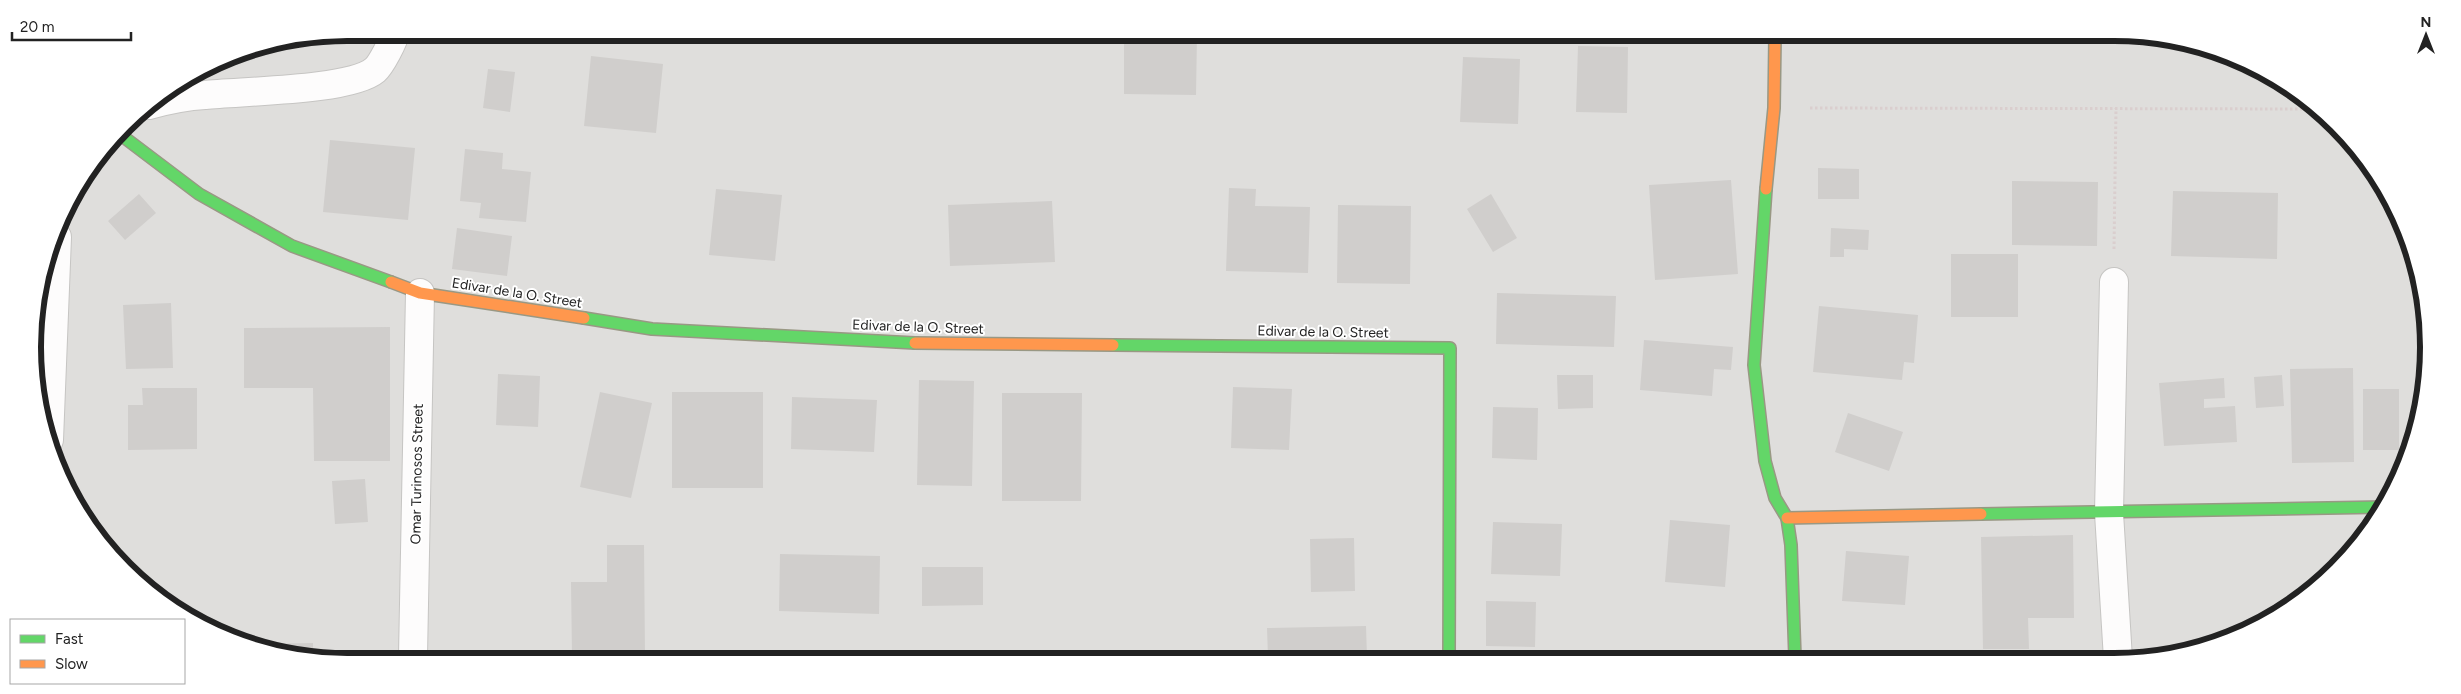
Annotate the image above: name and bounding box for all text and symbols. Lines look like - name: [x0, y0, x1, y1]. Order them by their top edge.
- scale bar: [12, 10, 131, 42]
- north arrow: [2401, 10, 2451, 60]
- text: N: [2421, 14, 2431, 31]
- text: 20 m: [20, 18, 54, 36]
- street label: Edivar de la O. Street: [451, 274, 583, 312]
- street label: Edivar de la O. Street: [852, 316, 984, 338]
- street label: Edivar de la O. Street: [1257, 322, 1389, 342]
- street label: Omar Turinosos Street: [407, 403, 427, 545]
- legend: [10, 619, 185, 684]
- text: Fast: [55, 630, 84, 648]
- text: Slow: [55, 655, 88, 673]

